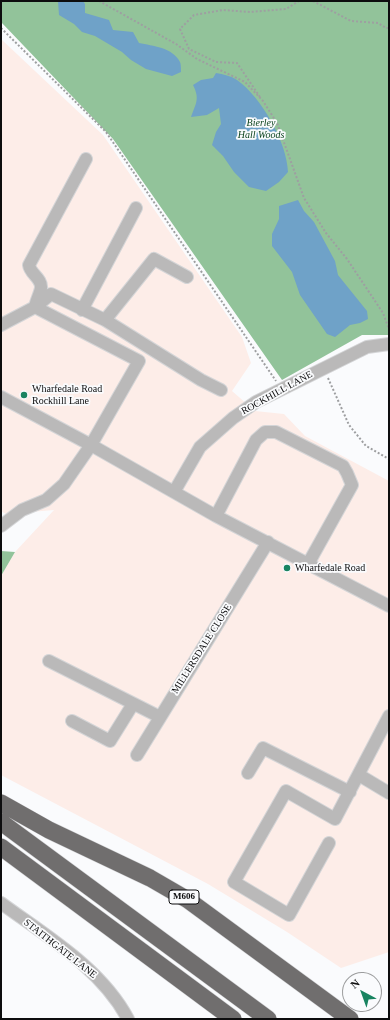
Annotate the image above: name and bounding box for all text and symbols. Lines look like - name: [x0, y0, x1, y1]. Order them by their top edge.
- park label: Bierley Hall Woods: [238, 117, 284, 140]
- street label: ROCKHILL LANE: [239, 368, 315, 418]
- place label: Wharfedale Road Rockhill Lane: [32, 383, 102, 406]
- marker: Wharfedale Road Rockhill Lane: [19, 390, 29, 400]
- place label: Wharfedale Road: [295, 562, 365, 574]
- marker: Wharfedale Road: [282, 563, 292, 573]
- street label: MILLERSDALE CLOSE: [169, 602, 235, 696]
- road number: M606: [169, 890, 199, 904]
- street label: STAITHGATE LANE: [21, 917, 99, 981]
- north arrow: [342, 972, 382, 1012]
- text: N: [348, 977, 362, 991]

